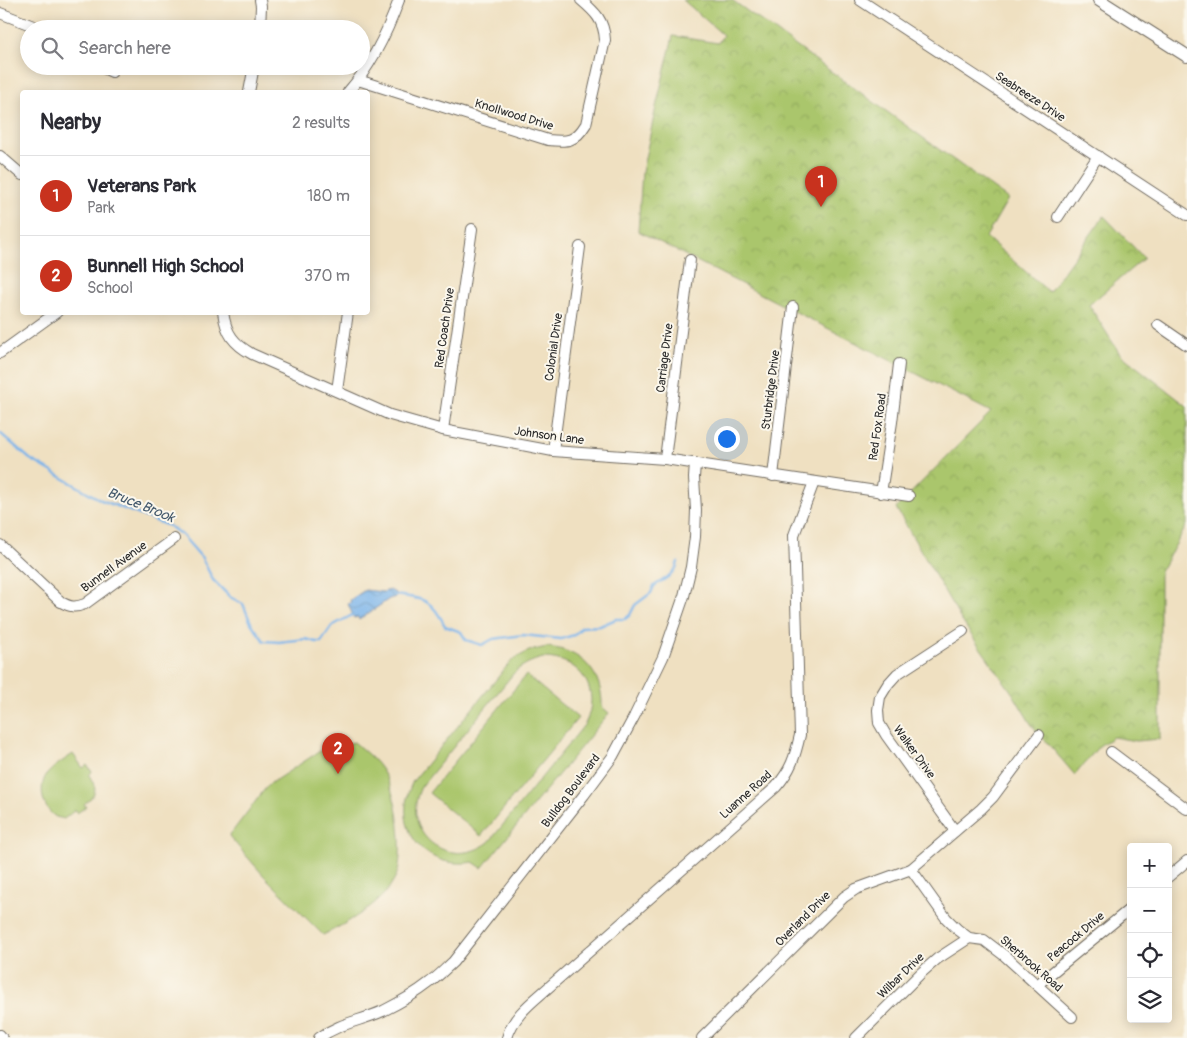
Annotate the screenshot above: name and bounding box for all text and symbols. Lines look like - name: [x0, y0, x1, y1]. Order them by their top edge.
- search box: [20, 20, 370, 75]
- icon: search: [38, 34, 66, 62]
- text: Search here: [78, 36, 171, 60]
- street label: Seabreeze Drive: [992, 69, 1068, 125]
- street label: Knollwood Drive: [473, 96, 555, 134]
- text: Nearby: [40, 109, 101, 136]
- text: 2 results: [292, 113, 350, 133]
- pin: 1: [805, 166, 837, 207]
- text: Veterans Park: [87, 174, 196, 198]
- text: 1: [53, 186, 59, 206]
- text: 180 m: [307, 186, 350, 206]
- text: Park: [87, 198, 115, 218]
- text: Bunnell High School: [87, 254, 244, 278]
- text: 2: [52, 266, 60, 286]
- text: 370 m: [304, 266, 350, 286]
- text: School: [87, 278, 133, 298]
- street label: Red Coach Drive: [432, 287, 458, 369]
- street label: Colonial Drive: [542, 312, 566, 382]
- street label: Carriage Drive: [653, 323, 677, 393]
- street label: Sturbridge Drive: [759, 349, 783, 431]
- street label: Red Fox Road: [866, 392, 890, 462]
- street label: Johnson Lane: [513, 424, 585, 448]
- your location: [714, 426, 740, 452]
- water label: Bruce Brook: [105, 484, 178, 527]
- street label: Bunnell Avenue: [78, 538, 150, 596]
- street label: Walker Drive: [890, 722, 938, 782]
- pin: 2: [322, 733, 354, 774]
- street label: Bulldog Boulevard: [538, 751, 604, 831]
- street label: Luanne Road: [717, 768, 775, 822]
- map controls: [1127, 843, 1172, 1023]
- button: +: [1127, 843, 1172, 888]
- street label: Overland Drive: [772, 888, 834, 950]
- button: −: [1127, 888, 1172, 933]
- street label: Peacock Drive: [1044, 909, 1108, 965]
- street label: Sherbrook Road: [997, 933, 1065, 995]
- button: locate: [1127, 933, 1172, 978]
- street label: Wilbar Drive: [874, 950, 928, 1002]
- button: layers: [1127, 978, 1172, 1023]

